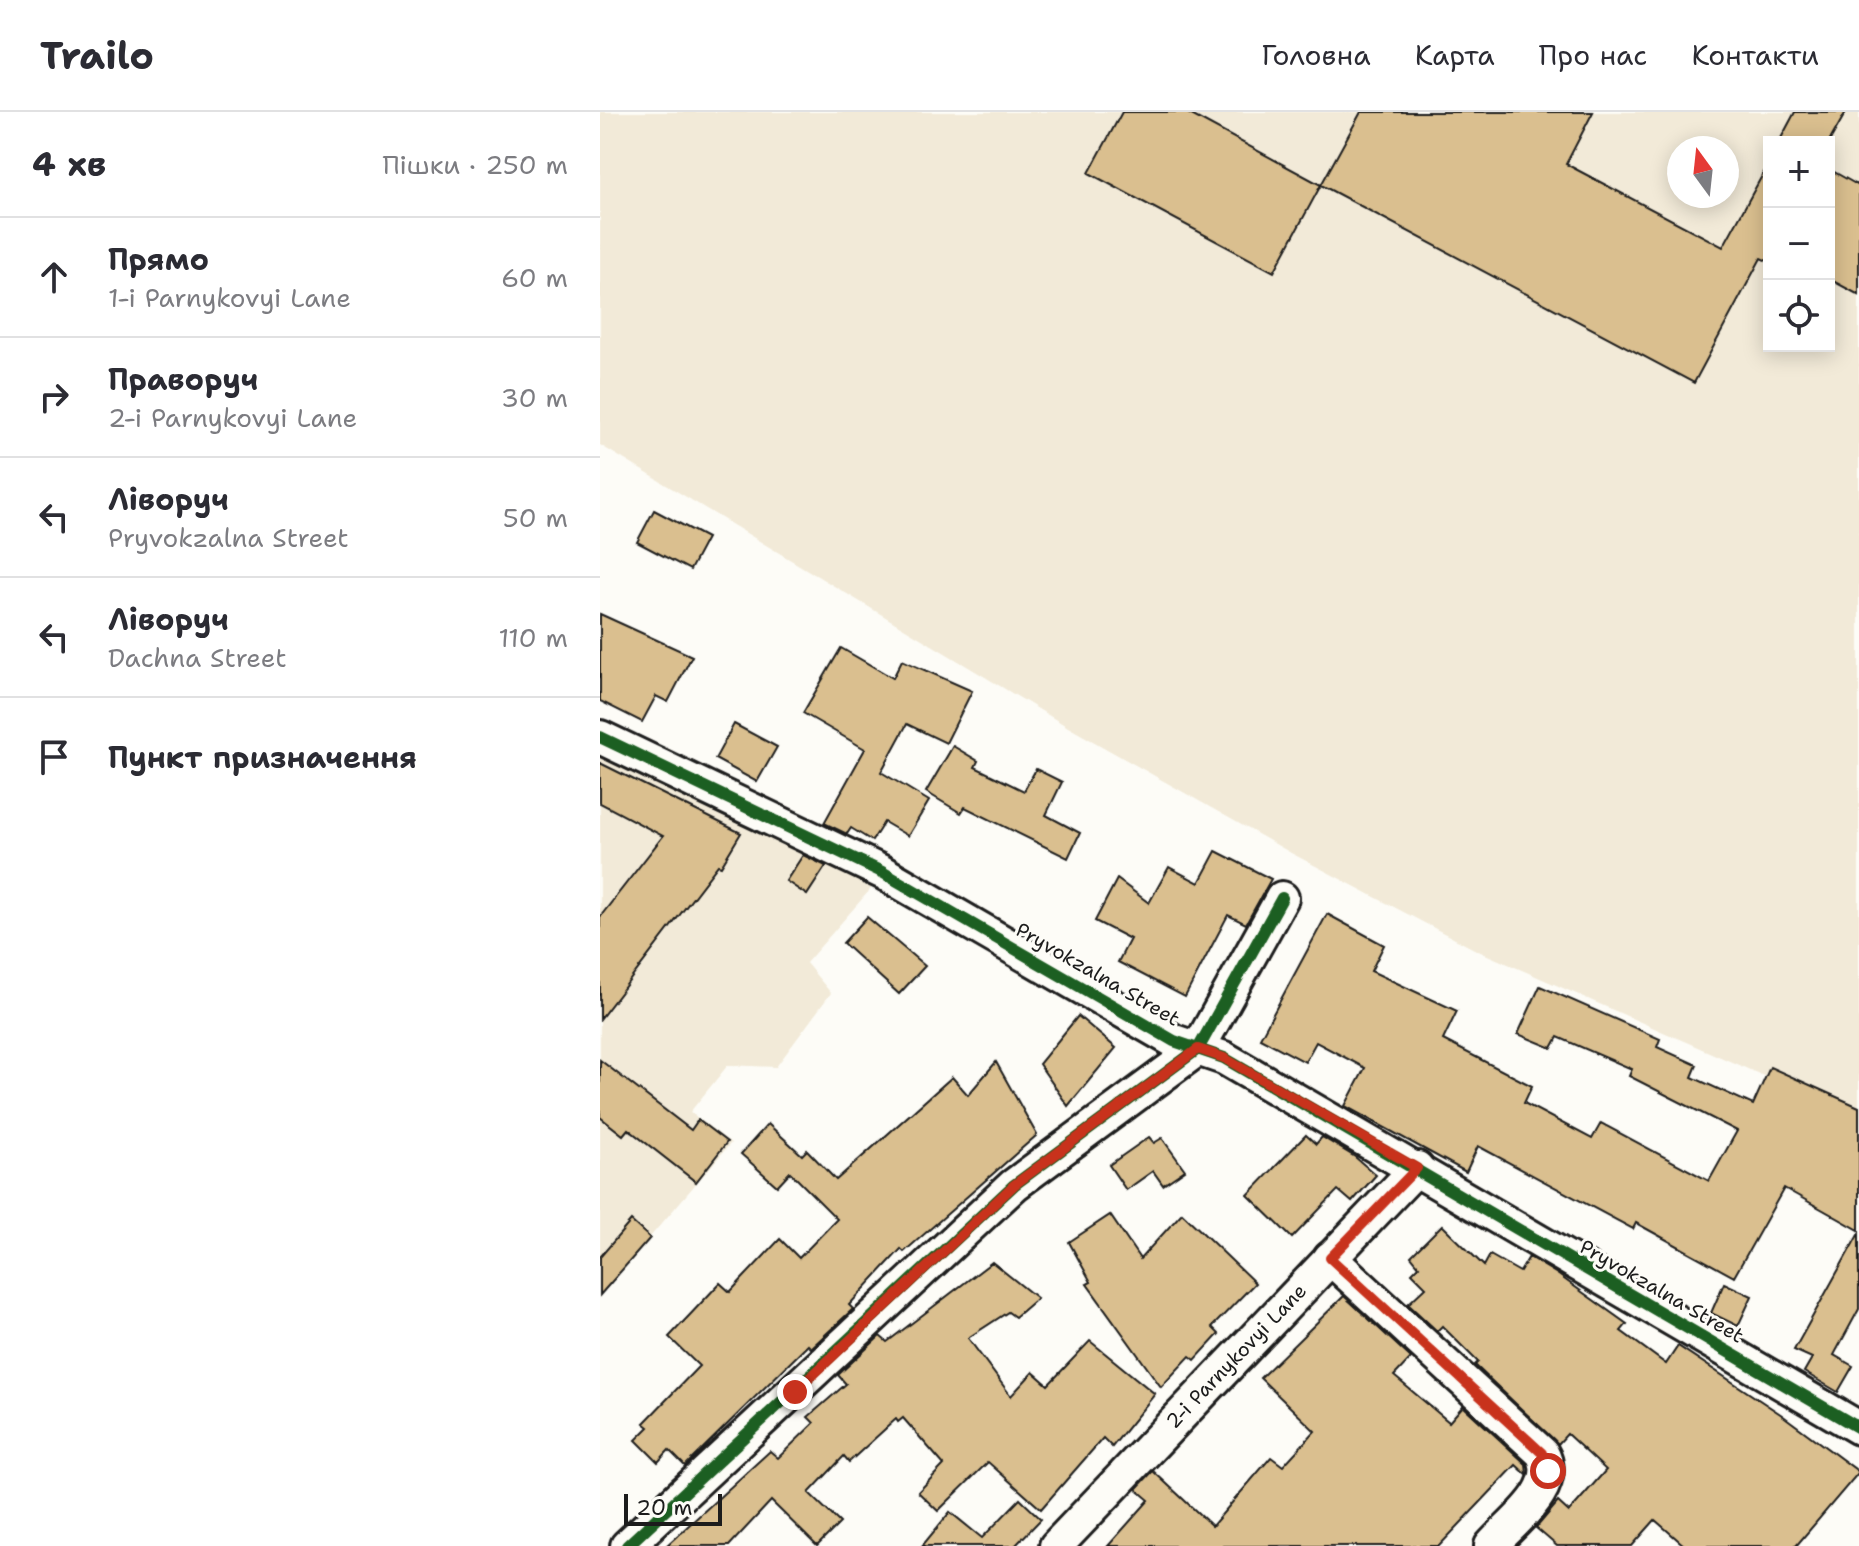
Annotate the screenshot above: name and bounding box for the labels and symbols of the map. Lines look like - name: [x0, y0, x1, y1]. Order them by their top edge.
- north arrow: [1667, 136, 1739, 208]
- street label: Pryvokzalna Street: [1011, 916, 1185, 1032]
- street label: Pryvokzalna Street: [1575, 1233, 1749, 1349]
- street label: 2-i Parnykovyi Lane: [1160, 1278, 1312, 1434]
- route end: [777, 1374, 813, 1410]
- route start: [1530, 1453, 1566, 1489]
- scale bar: [624, 1490, 722, 1526]

